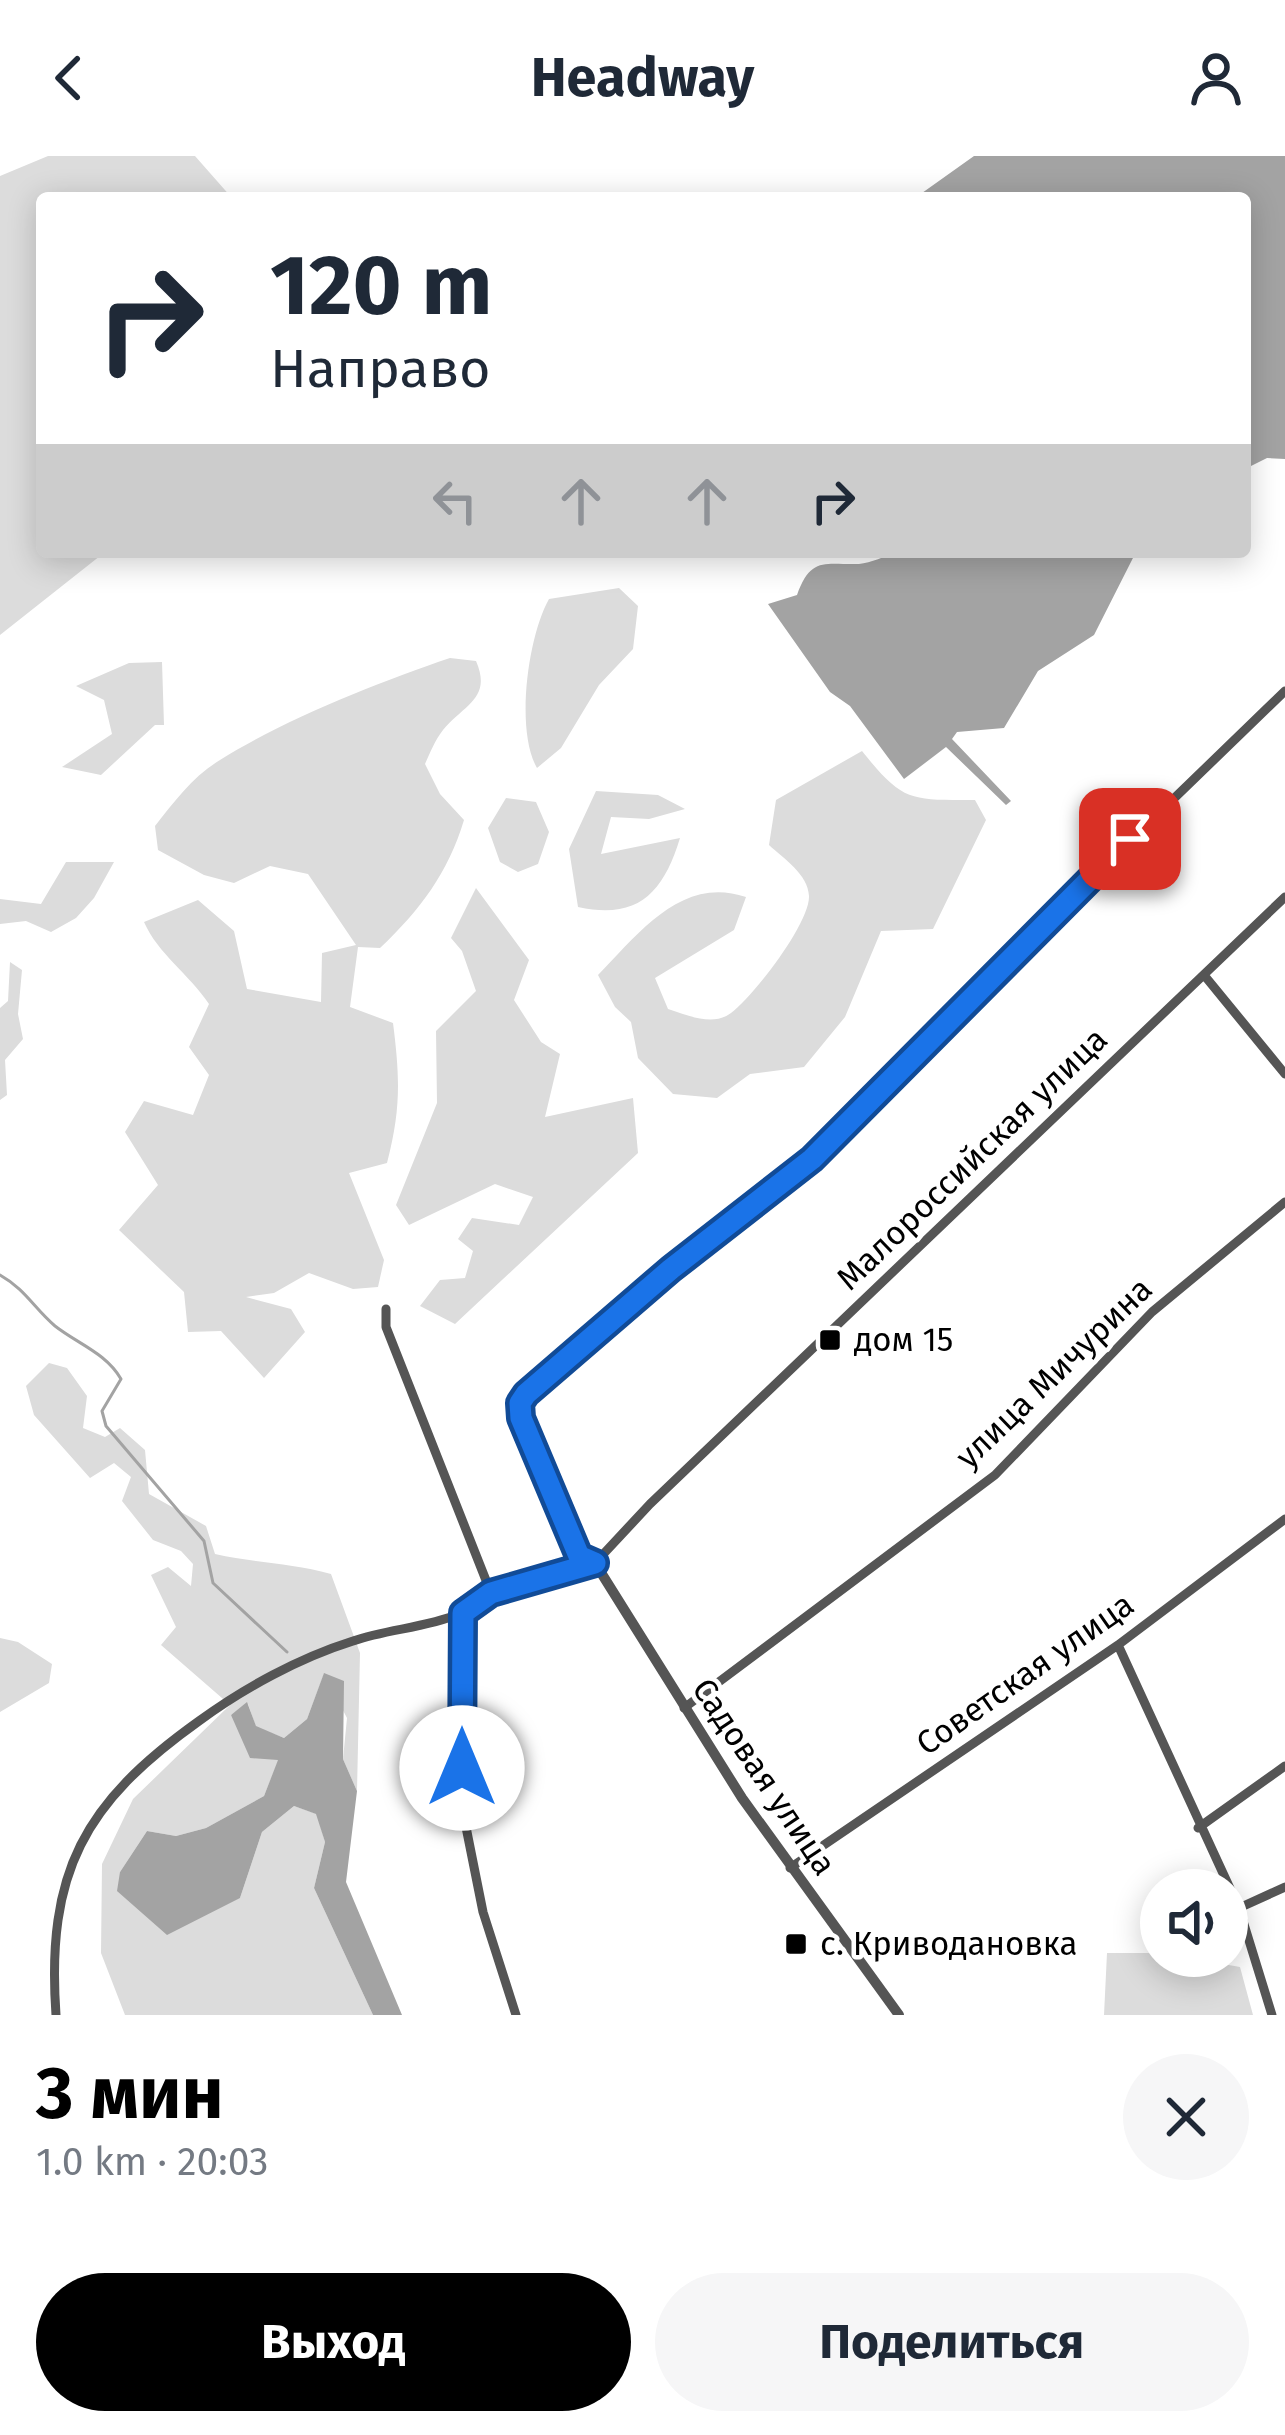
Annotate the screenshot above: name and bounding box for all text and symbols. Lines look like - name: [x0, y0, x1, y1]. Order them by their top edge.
- icon: back: [36, 45, 102, 111]
- icon: person: [1183, 45, 1249, 111]
- text: Headway: [531, 46, 754, 110]
- text: 120 m: [270, 235, 492, 336]
- icon: right: [72, 240, 228, 396]
- text: Направо: [270, 337, 491, 401]
- icon: left: [422, 468, 488, 534]
- icon: ahead: [548, 468, 614, 534]
- icon: ahead: [674, 468, 740, 534]
- icon: right: [800, 468, 866, 534]
- pin: [1079, 788, 1181, 890]
- icon: arrive: [1097, 806, 1163, 872]
- street label: Малороссийская улица: [828, 1019, 1116, 1299]
- street label: улица Мичурина: [947, 1269, 1161, 1477]
- place label: дом 15: [854, 1320, 953, 1360]
- marker: дом 15: [817, 1327, 843, 1353]
- street label: Советская улица: [909, 1584, 1141, 1764]
- street label: Садовая улица: [683, 1671, 845, 1883]
- position arrow: [399, 1705, 525, 1831]
- map controls: [1140, 1869, 1248, 1977]
- button: sound: [1140, 1869, 1248, 1977]
- place label: с. Криводановка: [820, 1924, 1077, 1964]
- marker: с. Криводановка: [783, 1931, 809, 1957]
- text: 3 мин: [36, 2051, 224, 2137]
- button: close: [1123, 2054, 1249, 2180]
- text: 1.0 km · 20:03: [36, 2139, 269, 2185]
- button: Выход: [36, 2273, 631, 2411]
- button: Поделиться: [655, 2273, 1249, 2411]

